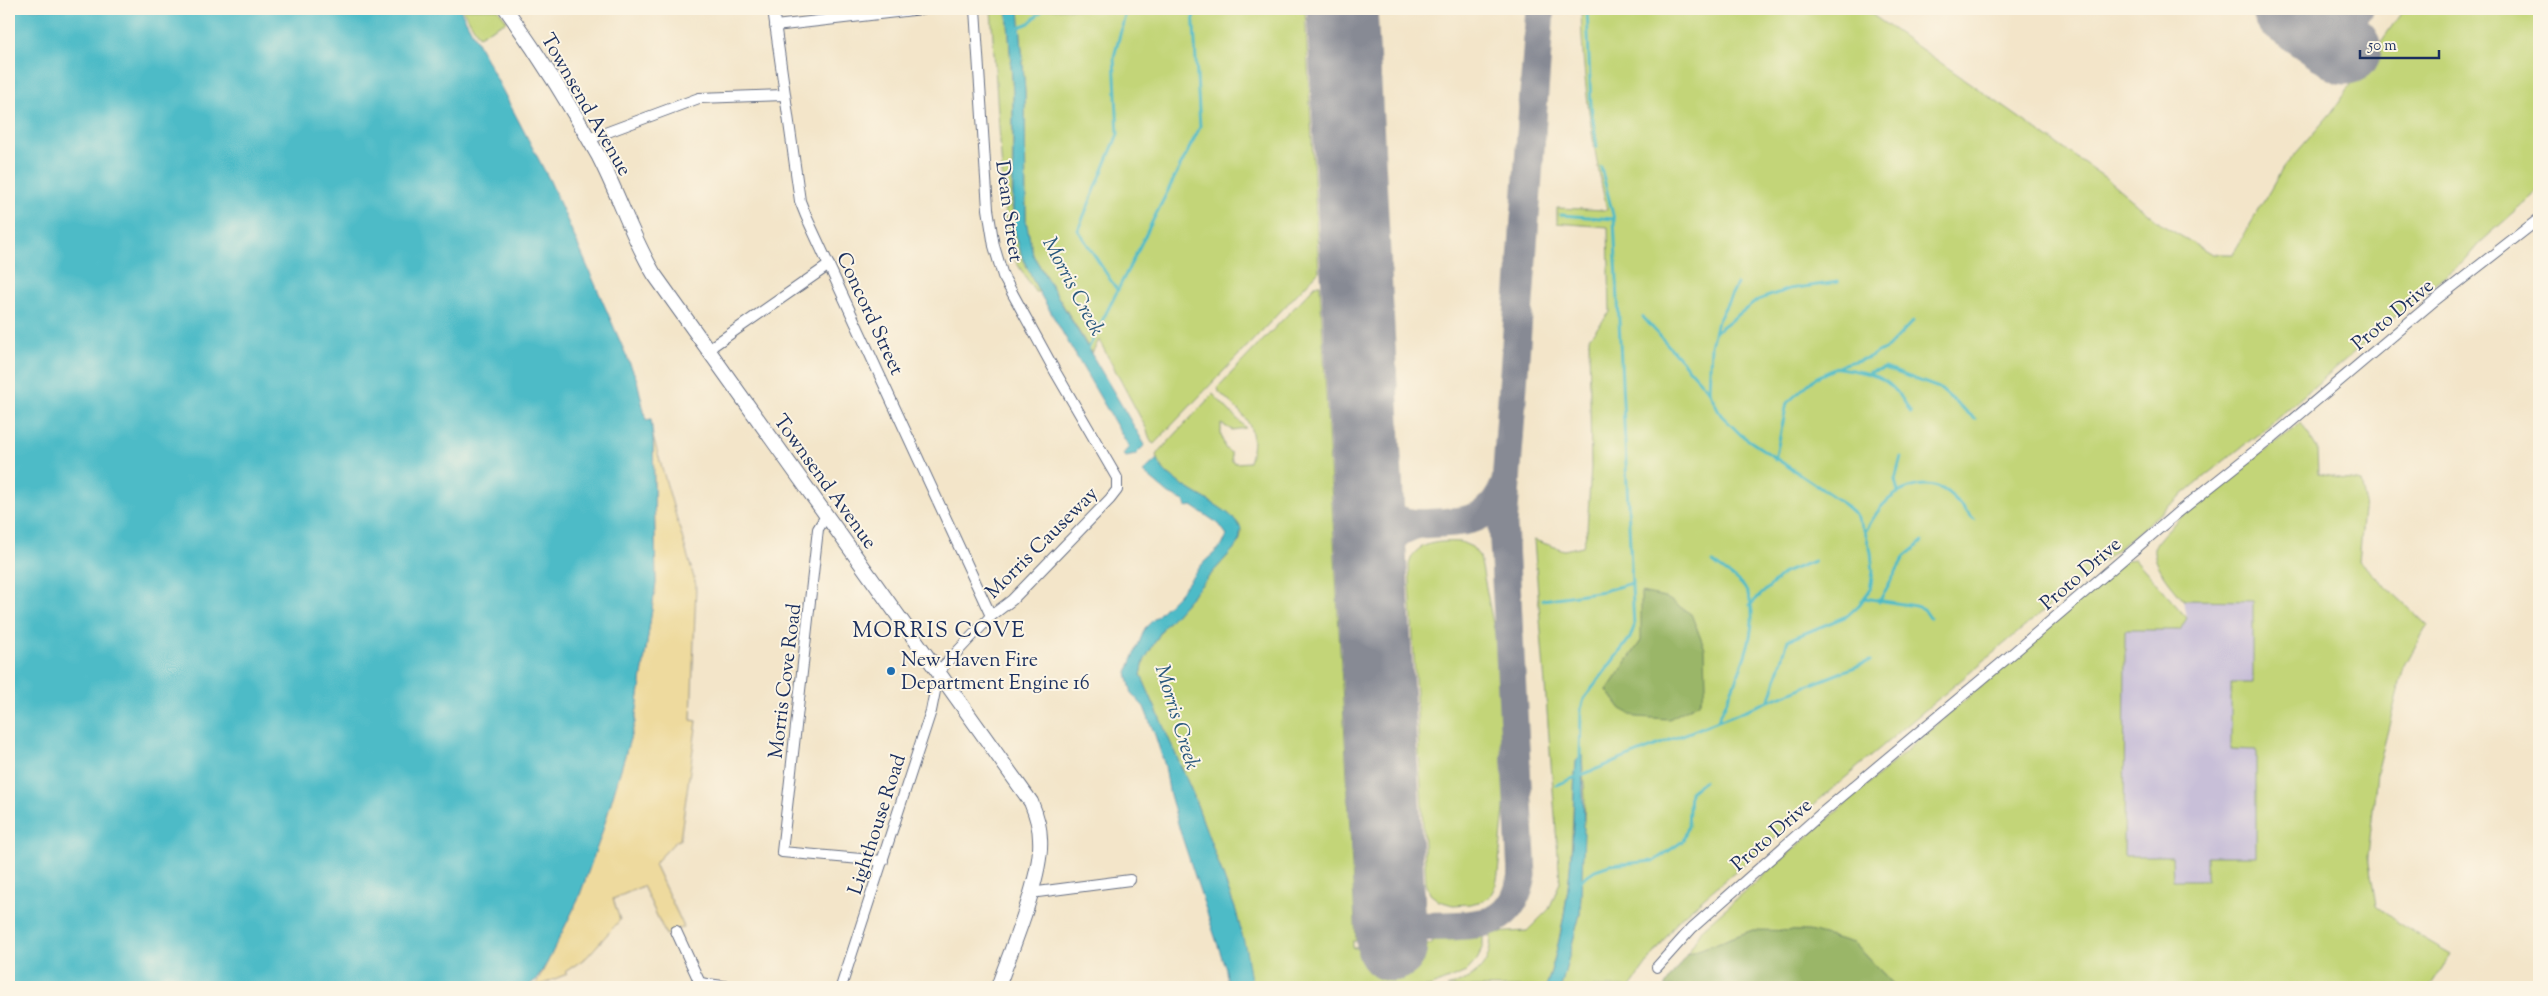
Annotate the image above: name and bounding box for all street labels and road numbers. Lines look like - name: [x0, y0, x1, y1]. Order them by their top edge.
- street label: Townsend Avenue: [532, 28, 638, 182]
- street label: Dean Street: [986, 159, 1029, 264]
- street label: Concord Street: [828, 248, 910, 381]
- street label: Proto Drive: [2346, 273, 2441, 359]
- street label: Townsend Avenue: [765, 409, 883, 556]
- street label: Morris Causeway: [980, 481, 1106, 607]
- street label: Proto Drive: [2035, 531, 2129, 618]
- street label: Morris Cove Road: [763, 602, 810, 761]
- street label: Lighthouse Road: [842, 751, 915, 899]
- street label: Proto Drive: [1726, 792, 1820, 879]

